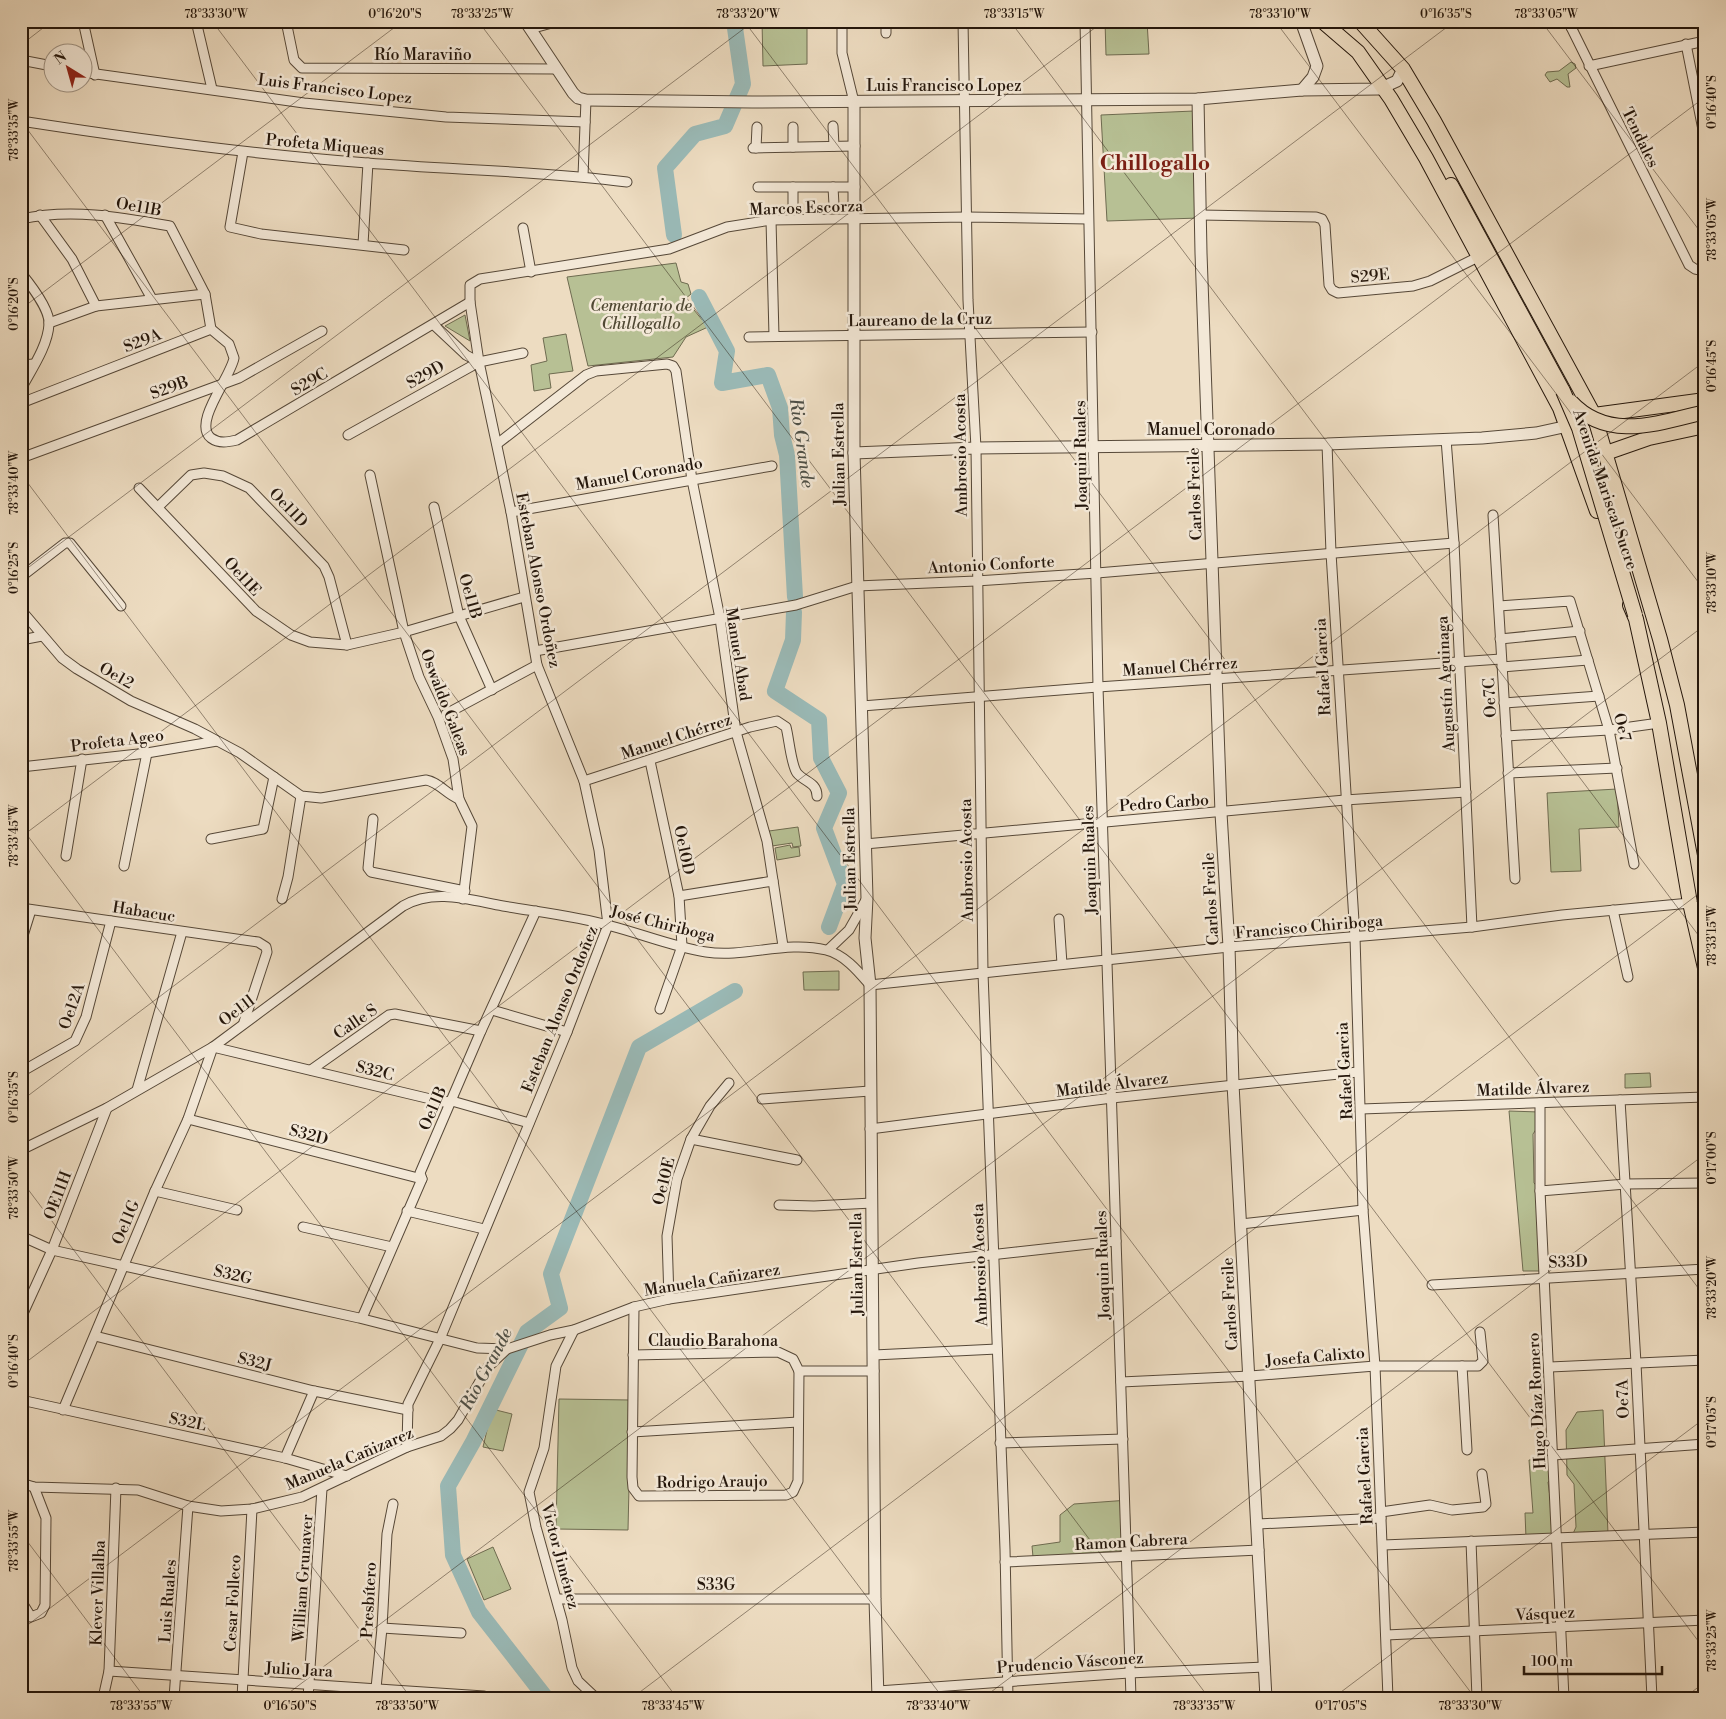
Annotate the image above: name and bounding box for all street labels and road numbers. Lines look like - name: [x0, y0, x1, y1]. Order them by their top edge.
- street label: Río Maraviño: [374, 45, 472, 65]
- street label: Luis Francisco Lopez: [257, 70, 413, 108]
- street label: Luis Francisco Lopez: [866, 76, 1022, 96]
- street label: Tendales: [1617, 104, 1663, 171]
- street label: Profeta Miqueas: [265, 130, 385, 160]
- street label: Oe11B: [114, 193, 163, 221]
- street label: Marcos Escorza: [749, 196, 864, 220]
- street label: S29E: [1350, 264, 1390, 288]
- street label: Laureano de la Cruz: [848, 309, 992, 331]
- street label: S29A: [121, 324, 165, 357]
- street label: S29D: [403, 356, 448, 393]
- street label: S29C: [288, 363, 331, 400]
- street label: S29B: [147, 372, 191, 404]
- street label: Ambrosio Acosta: [950, 392, 972, 518]
- street label: Joaquin Ruales: [1070, 400, 1092, 511]
- street label: Julian Estrella: [828, 401, 850, 507]
- street label: Avenida Mariscal Sucre: [1568, 405, 1642, 572]
- street label: Manuel Coronado: [1147, 420, 1275, 440]
- street label: Carlos Freile: [1183, 447, 1207, 541]
- street label: Manuel Coronado: [574, 453, 704, 495]
- street label: Oe11D: [265, 484, 312, 532]
- street label: Esteban Alonso Ordoñez: [511, 491, 565, 670]
- street label: Antonio Conforte: [926, 552, 1055, 578]
- street label: Oe11E: [219, 553, 265, 600]
- street label: Oe11B: [454, 571, 486, 621]
- street label: Manuel Abad: [721, 606, 755, 702]
- street label: Augustín Aguinaga: [1432, 614, 1460, 754]
- street label: Rafael Garcia: [1310, 617, 1336, 716]
- street label: Oswaldo Galeas: [415, 646, 475, 759]
- street label: Manuel Chérrez: [1122, 653, 1238, 681]
- street label: Oe12: [96, 658, 137, 694]
- street label: Oe7C: [1479, 678, 1501, 718]
- street label: Manuel Chérrez: [618, 710, 734, 764]
- street label: Oe7: [1609, 711, 1635, 744]
- street label: Profeta Ageo: [69, 725, 165, 757]
- street label: Pedro Carbo: [1118, 790, 1210, 816]
- street label: Ambrosio Acosta: [956, 797, 978, 923]
- street label: Joaquin Ruales: [1078, 805, 1102, 916]
- street label: Julian Estrella: [839, 806, 861, 912]
- street label: Oe10D: [669, 824, 699, 877]
- street label: Carlos Freile: [1199, 852, 1223, 946]
- street label: Habacuc: [111, 897, 177, 927]
- street label: José Chiriboga: [607, 901, 718, 947]
- street label: Francisco Chiriboga: [1234, 910, 1385, 943]
- street label: Esteban Alonso Ordoñez: [517, 923, 603, 1096]
- street label: Oe12A: [55, 979, 90, 1032]
- street label: Oe11l: [215, 991, 259, 1031]
- street label: Calle S: [330, 1000, 382, 1044]
- street label: Rafael Garcia: [1332, 1021, 1358, 1120]
- street label: S32C: [354, 1057, 396, 1085]
- street label: Matilde Álvarez: [1055, 1066, 1169, 1102]
- street label: Matilde Álvarez: [1476, 1075, 1590, 1101]
- street label: Oe11B: [415, 1083, 451, 1134]
- street label: S32D: [287, 1120, 330, 1150]
- street label: Oe10E: [648, 1155, 680, 1207]
- street label: OE11H: [40, 1168, 76, 1223]
- street label: Oe11G: [108, 1197, 144, 1248]
- street label: Ambrosio Acosta: [968, 1202, 992, 1328]
- street label: Joaquin Ruales: [1091, 1210, 1115, 1321]
- street label: Julian Estrella: [846, 1211, 868, 1317]
- street label: S33D: [1548, 1251, 1588, 1273]
- street label: Carlos Freile: [1218, 1257, 1242, 1351]
- street label: Manuela Cañizarez: [643, 1259, 782, 1301]
- street label: S32G: [212, 1261, 254, 1289]
- street label: Claudio Barahona: [648, 1331, 779, 1351]
- street label: Hugo Díaz Romero: [1523, 1332, 1551, 1470]
- street label: Josefa Calixto: [1264, 1343, 1366, 1371]
- street label: S32J: [236, 1348, 274, 1376]
- street label: Oe7A: [1612, 1378, 1634, 1419]
- street label: S32L: [167, 1408, 209, 1436]
- street label: Manuela Cañizarez: [282, 1423, 417, 1495]
- street label: Rafael Garcia: [1352, 1426, 1378, 1525]
- street label: Rodrigo Araujo: [656, 1471, 768, 1493]
- street label: Victor Jiménez: [536, 1500, 584, 1611]
- street label: William Grunaver: [288, 1514, 317, 1644]
- street label: Ramon Cabrera: [1074, 1529, 1189, 1555]
- street label: Klever Villalba: [86, 1539, 110, 1646]
- street label: Cesar Folleco: [220, 1554, 246, 1652]
- street label: Luis Ruales: [155, 1559, 181, 1643]
- street label: Presbítero: [357, 1561, 381, 1639]
- street label: S33G: [697, 1575, 736, 1595]
- street label: Vásquez: [1514, 1602, 1576, 1626]
- street label: Prudencio Vásconez: [996, 1648, 1144, 1678]
- street label: Julio Jara: [263, 1658, 334, 1682]

